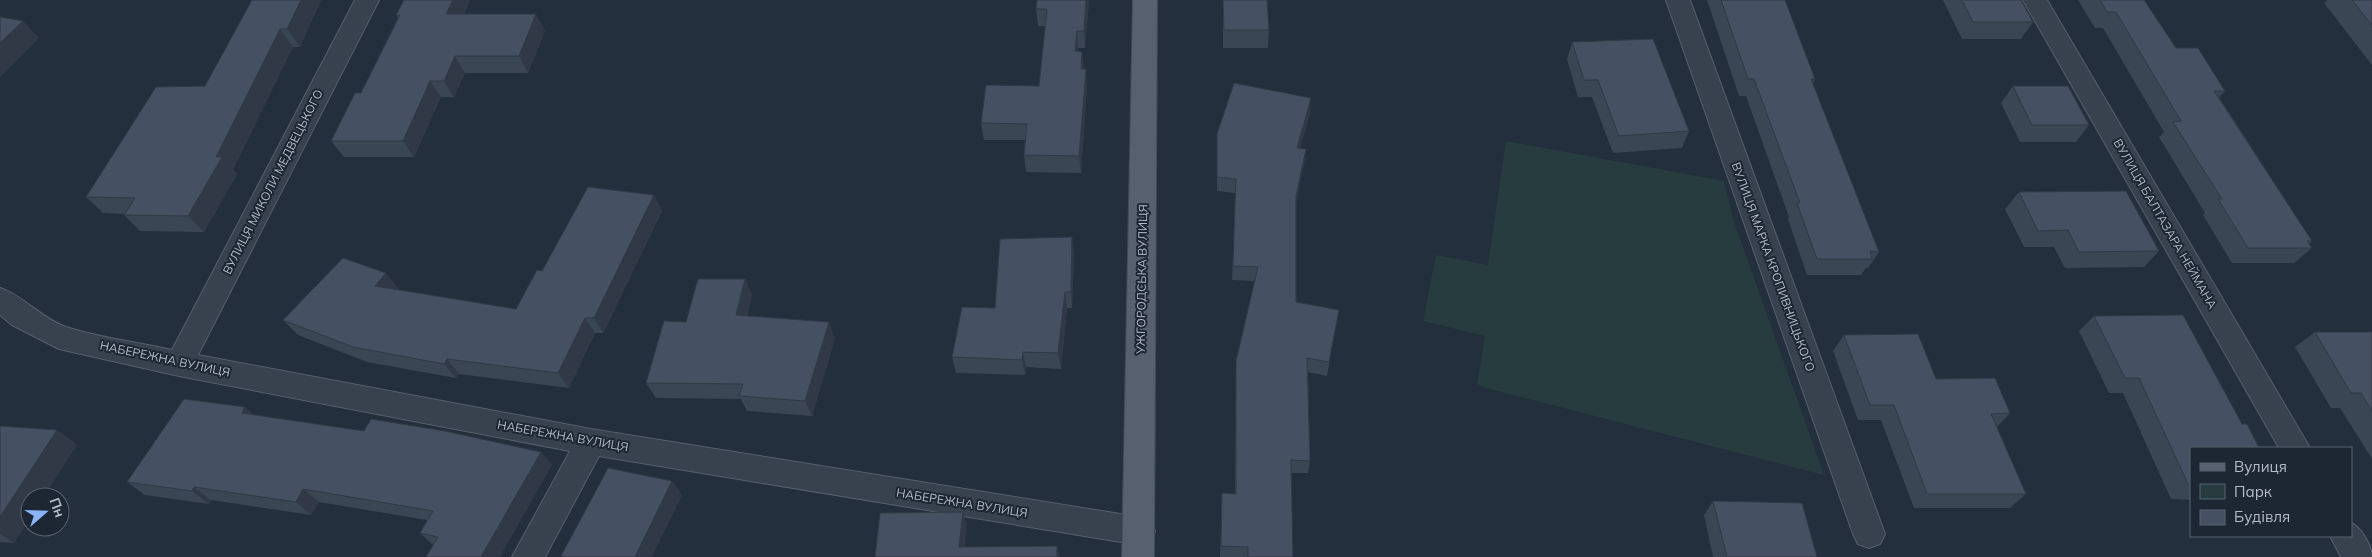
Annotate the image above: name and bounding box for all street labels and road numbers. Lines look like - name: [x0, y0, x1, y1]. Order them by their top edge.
- street label: ВУЛИЦЯ МИКОЛИ МЕДВЕЦЬКОГО: [219, 87, 326, 277]
- street label: ВУЛИЦЯ БАЛТАЗАРА НЕЙМАНА: [2110, 136, 2220, 312]
- street label: ВУЛИЦЯ МАРКА КРОПИВНИЦЬКОГО: [1729, 160, 1818, 373]
- street label: УЖГОРОДСЬКА ВУЛИЦЯ: [1133, 204, 1150, 355]
- street label: НАБЕРЕЖНА ВУЛИЦЯ: [99, 337, 232, 380]
- street label: НАБЕРЕЖНА ВУЛИЦЯ: [496, 417, 630, 454]
- street label: НАБЕРЕЖНА ВУЛИЦЯ: [895, 485, 1029, 520]

